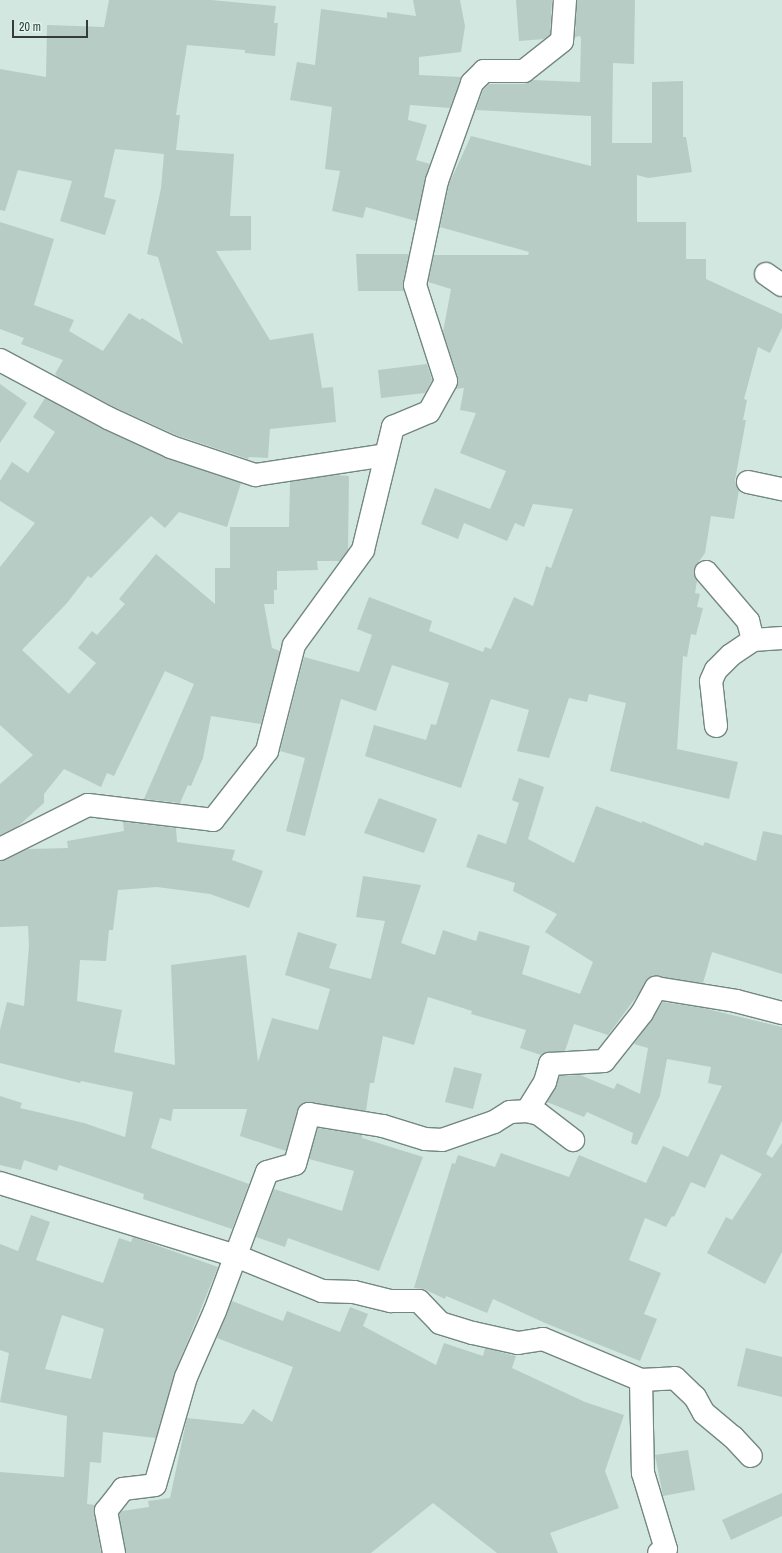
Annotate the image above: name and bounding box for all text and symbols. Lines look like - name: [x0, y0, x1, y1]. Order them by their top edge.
- scale bar: [14, 12, 90, 38]
- text: 20 m: [19, 19, 41, 35]

